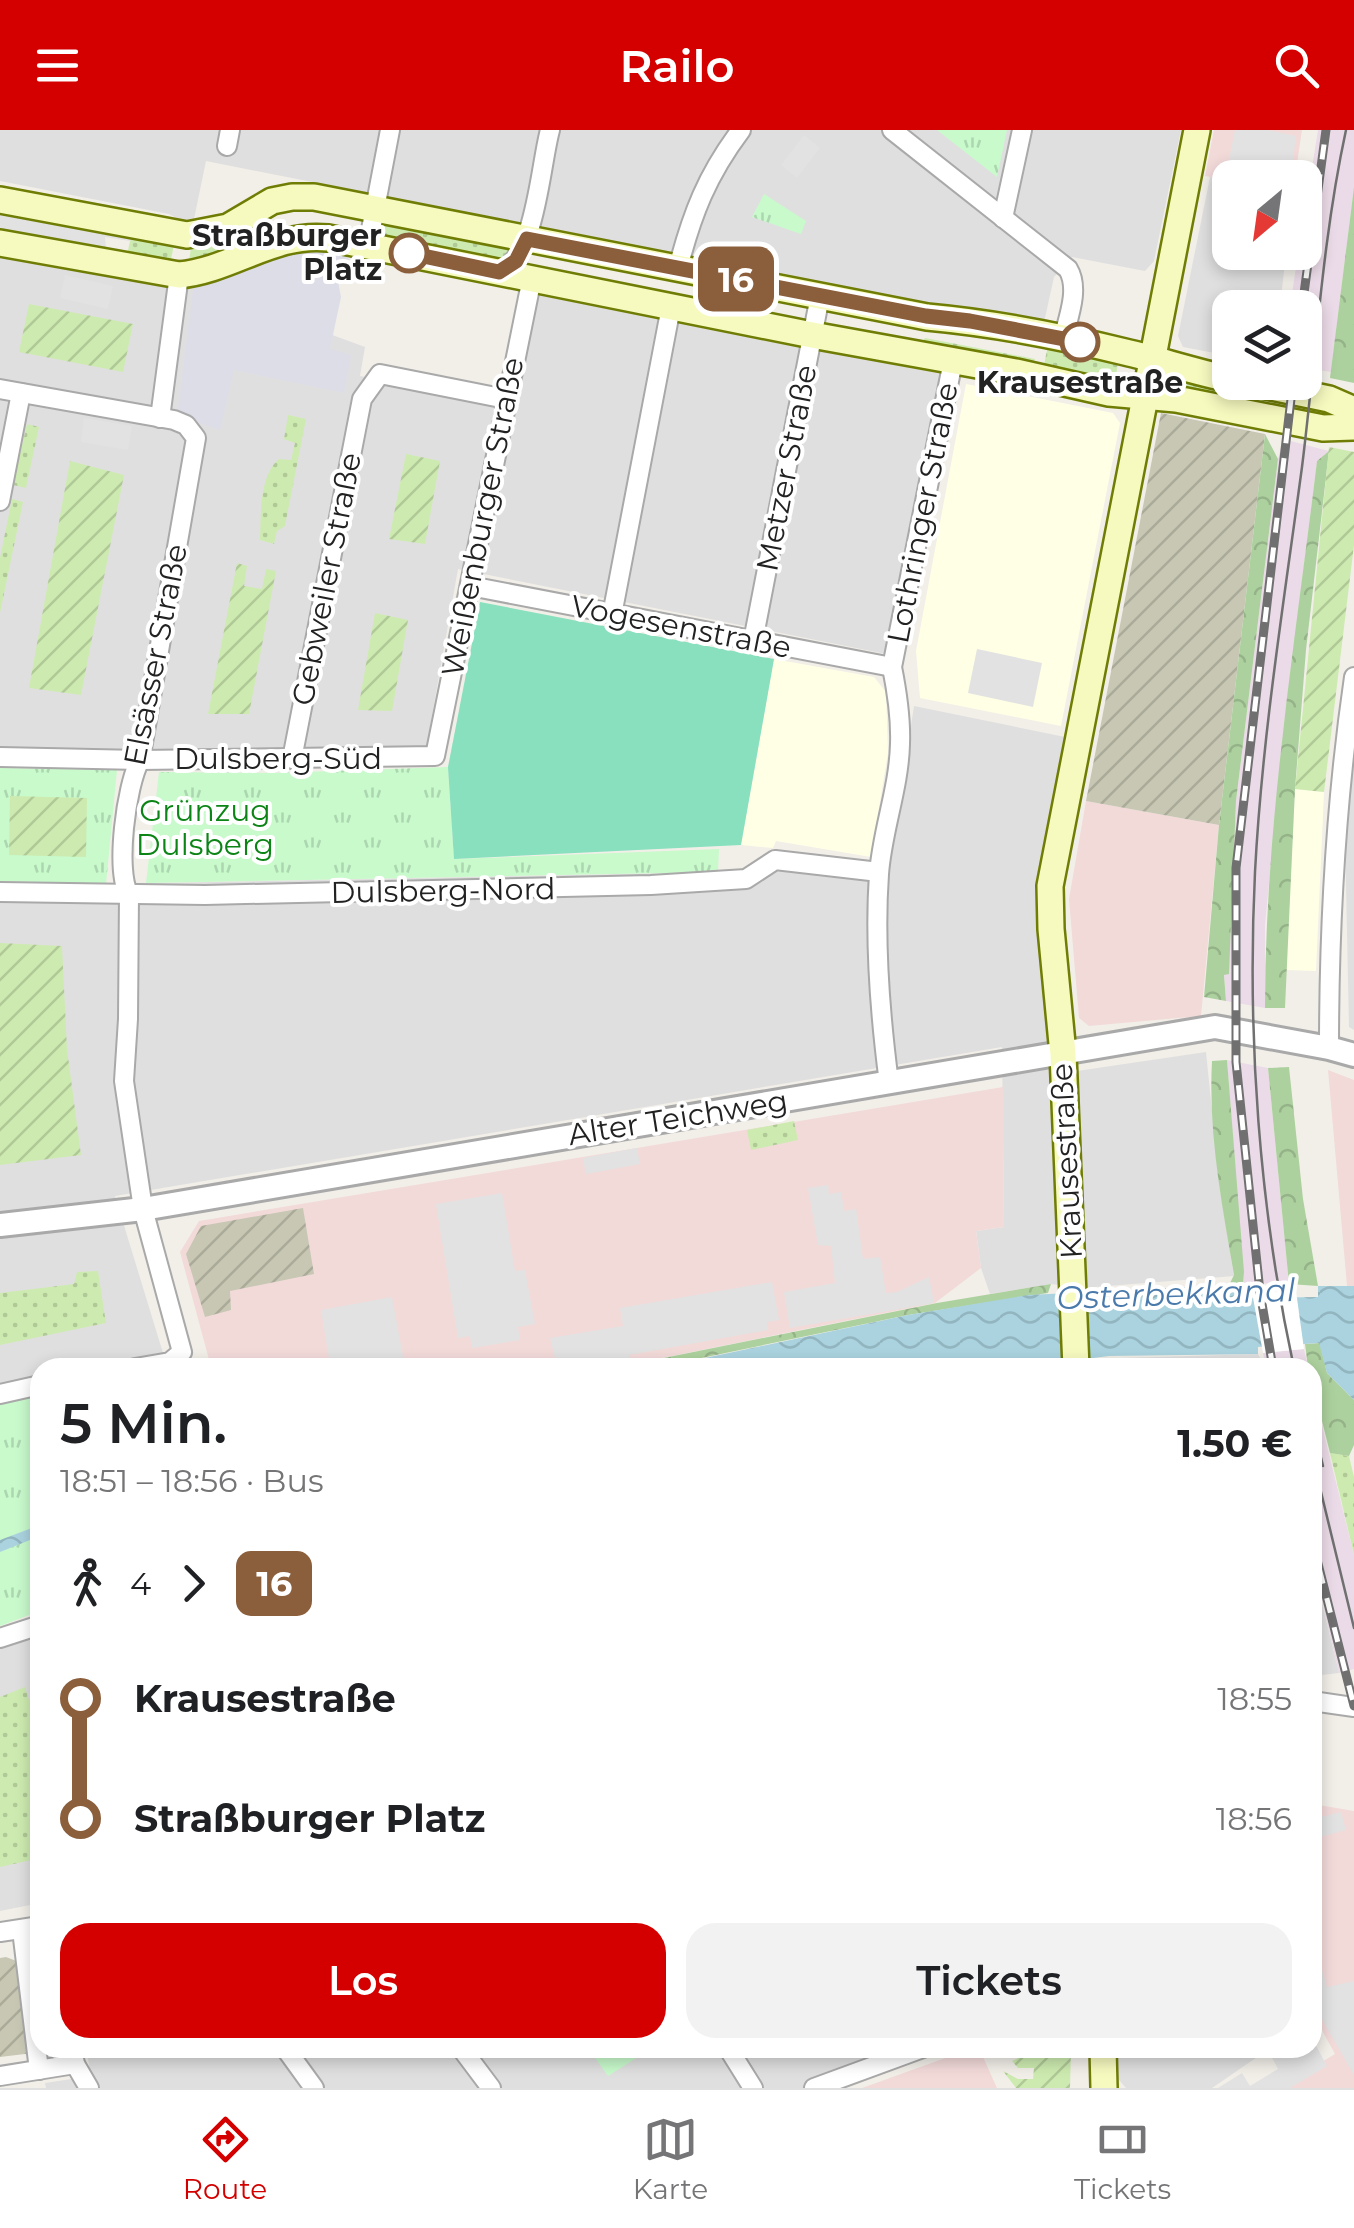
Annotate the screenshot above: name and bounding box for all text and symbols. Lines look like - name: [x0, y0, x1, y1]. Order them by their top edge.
- icon: menu: [30, 38, 85, 93]
- text: Railo: [619, 38, 735, 93]
- icon: search: [1269, 38, 1324, 93]
- north arrow: [1212, 160, 1322, 270]
- map controls: [1212, 160, 1322, 400]
- place label: Straßburger Platz: [192, 217, 382, 288]
- marker: Straßburger Platz: [390, 234, 428, 272]
- line badge: 16: [691, 246, 781, 312]
- text: 16: [718, 258, 754, 301]
- button: layers: [1212, 290, 1322, 400]
- marker: Krausestraße: [1061, 323, 1099, 361]
- street label: Weißenburger Straße: [433, 354, 532, 680]
- street label: Metzer Straße: [748, 362, 825, 574]
- place label: Krausestraße: [977, 364, 1183, 401]
- street label: Lothringer Straße: [879, 379, 966, 646]
- street label: Gebweiler Straße: [284, 449, 369, 708]
- street label: Elsässer Straße: [116, 541, 195, 769]
- street label: Vogesenstraße: [568, 587, 794, 666]
- street label: Dulsberg-Süd: [174, 740, 382, 777]
- park label: Grünzug Dulsberg: [136, 792, 274, 863]
- street label: Dulsberg-Nord: [330, 870, 556, 911]
- street label: Krausestraße: [1043, 1062, 1090, 1260]
- street label: Alter Teichweg: [565, 1082, 790, 1153]
- water label: Osterbekkanal: [1056, 1270, 1296, 1317]
- text: 5 Min.: [60, 1390, 227, 1457]
- text: 1.50 €: [1177, 1420, 1292, 1467]
- text: 18:51 – 18:56 · Bus: [60, 1461, 324, 1500]
- icon: walk: [60, 1556, 115, 1611]
- icon: forward: [166, 1556, 221, 1611]
- text: 16: [256, 1562, 292, 1605]
- text: 4: [130, 1564, 151, 1603]
- text: Krausestraße: [134, 1675, 396, 1722]
- text: 18:55: [1217, 1679, 1292, 1718]
- text: Straßburger Platz: [134, 1795, 485, 1842]
- text: 18:56: [1216, 1799, 1292, 1838]
- button: Los: [60, 1923, 666, 2038]
- button: Tickets: [686, 1923, 1292, 2038]
- tab: Route: [183, 2112, 267, 2206]
- tab: Karte: [633, 2112, 708, 2206]
- tab: Tickets: [1074, 2112, 1171, 2206]

